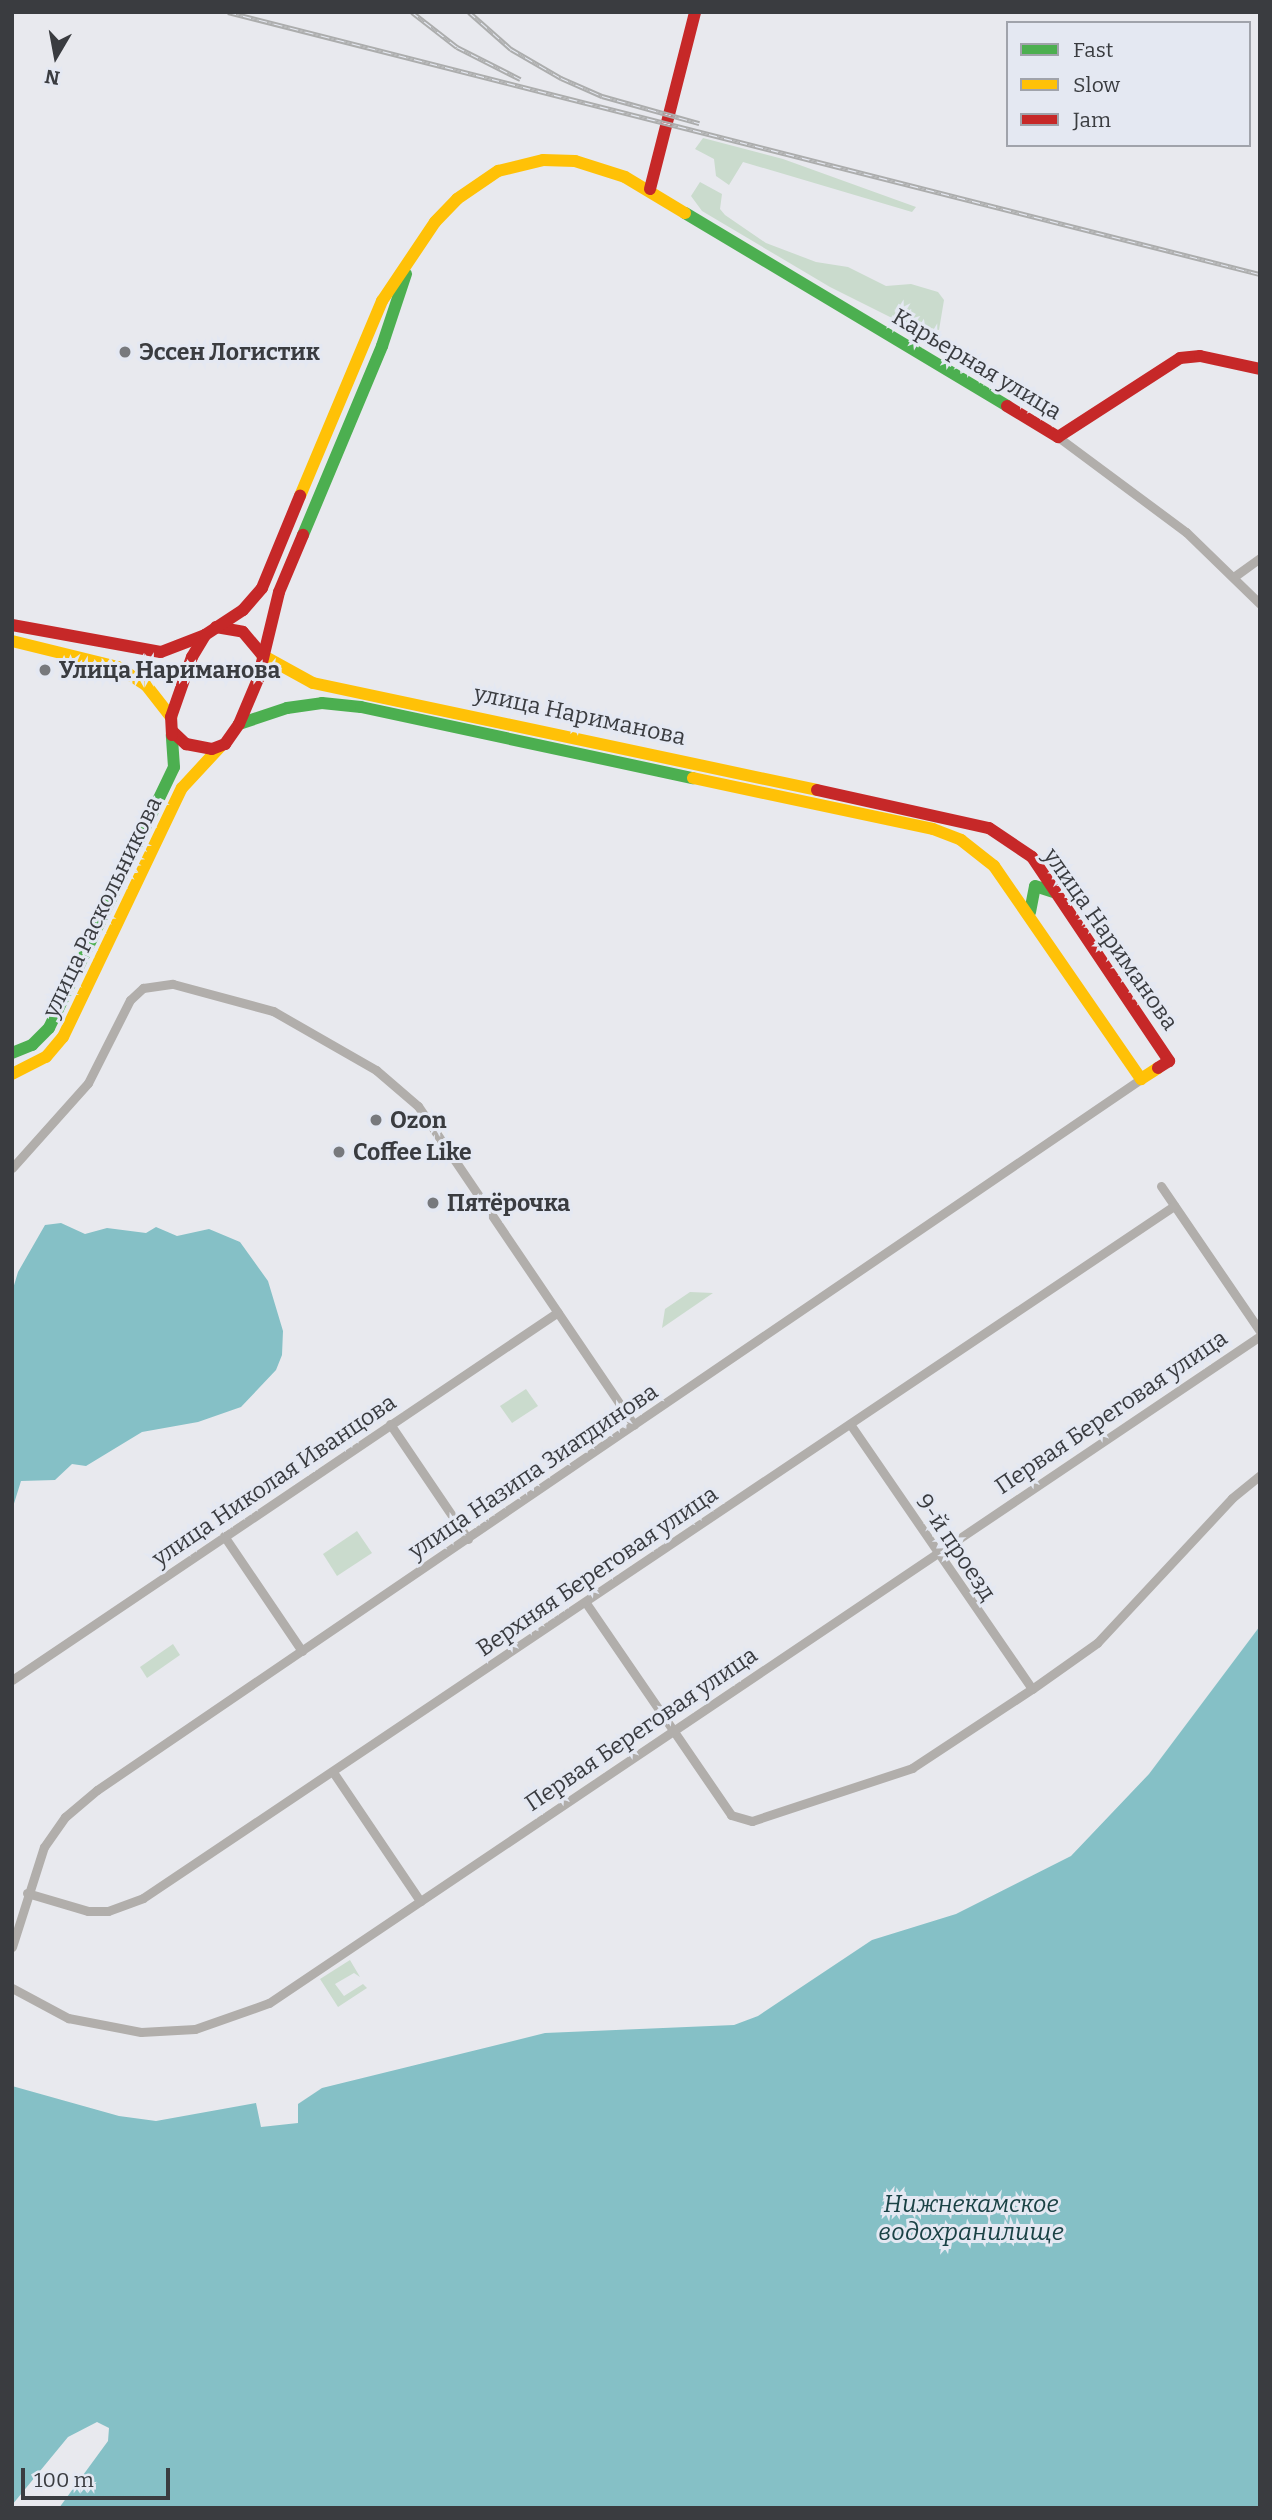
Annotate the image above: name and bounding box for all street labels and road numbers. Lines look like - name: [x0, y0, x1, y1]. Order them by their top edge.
- street label: Карьерная улица: [887, 303, 1067, 425]
- street label: улица Нариманова: [472, 679, 688, 751]
- street label: улица Раскольникова: [37, 792, 167, 1022]
- street label: улица Нариманова: [1038, 843, 1184, 1035]
- street label: Первая Береговая улица: [990, 1324, 1232, 1500]
- street label: улица Назипа Зиатдинова: [403, 1377, 663, 1565]
- street label: улица Николая Иванцова: [147, 1388, 401, 1572]
- street label: Верхняя Береговая улица: [471, 1480, 723, 1662]
- street label: 9-й проезд: [910, 1488, 1002, 1606]
- street label: Первая Береговая улица: [520, 1641, 762, 1817]

